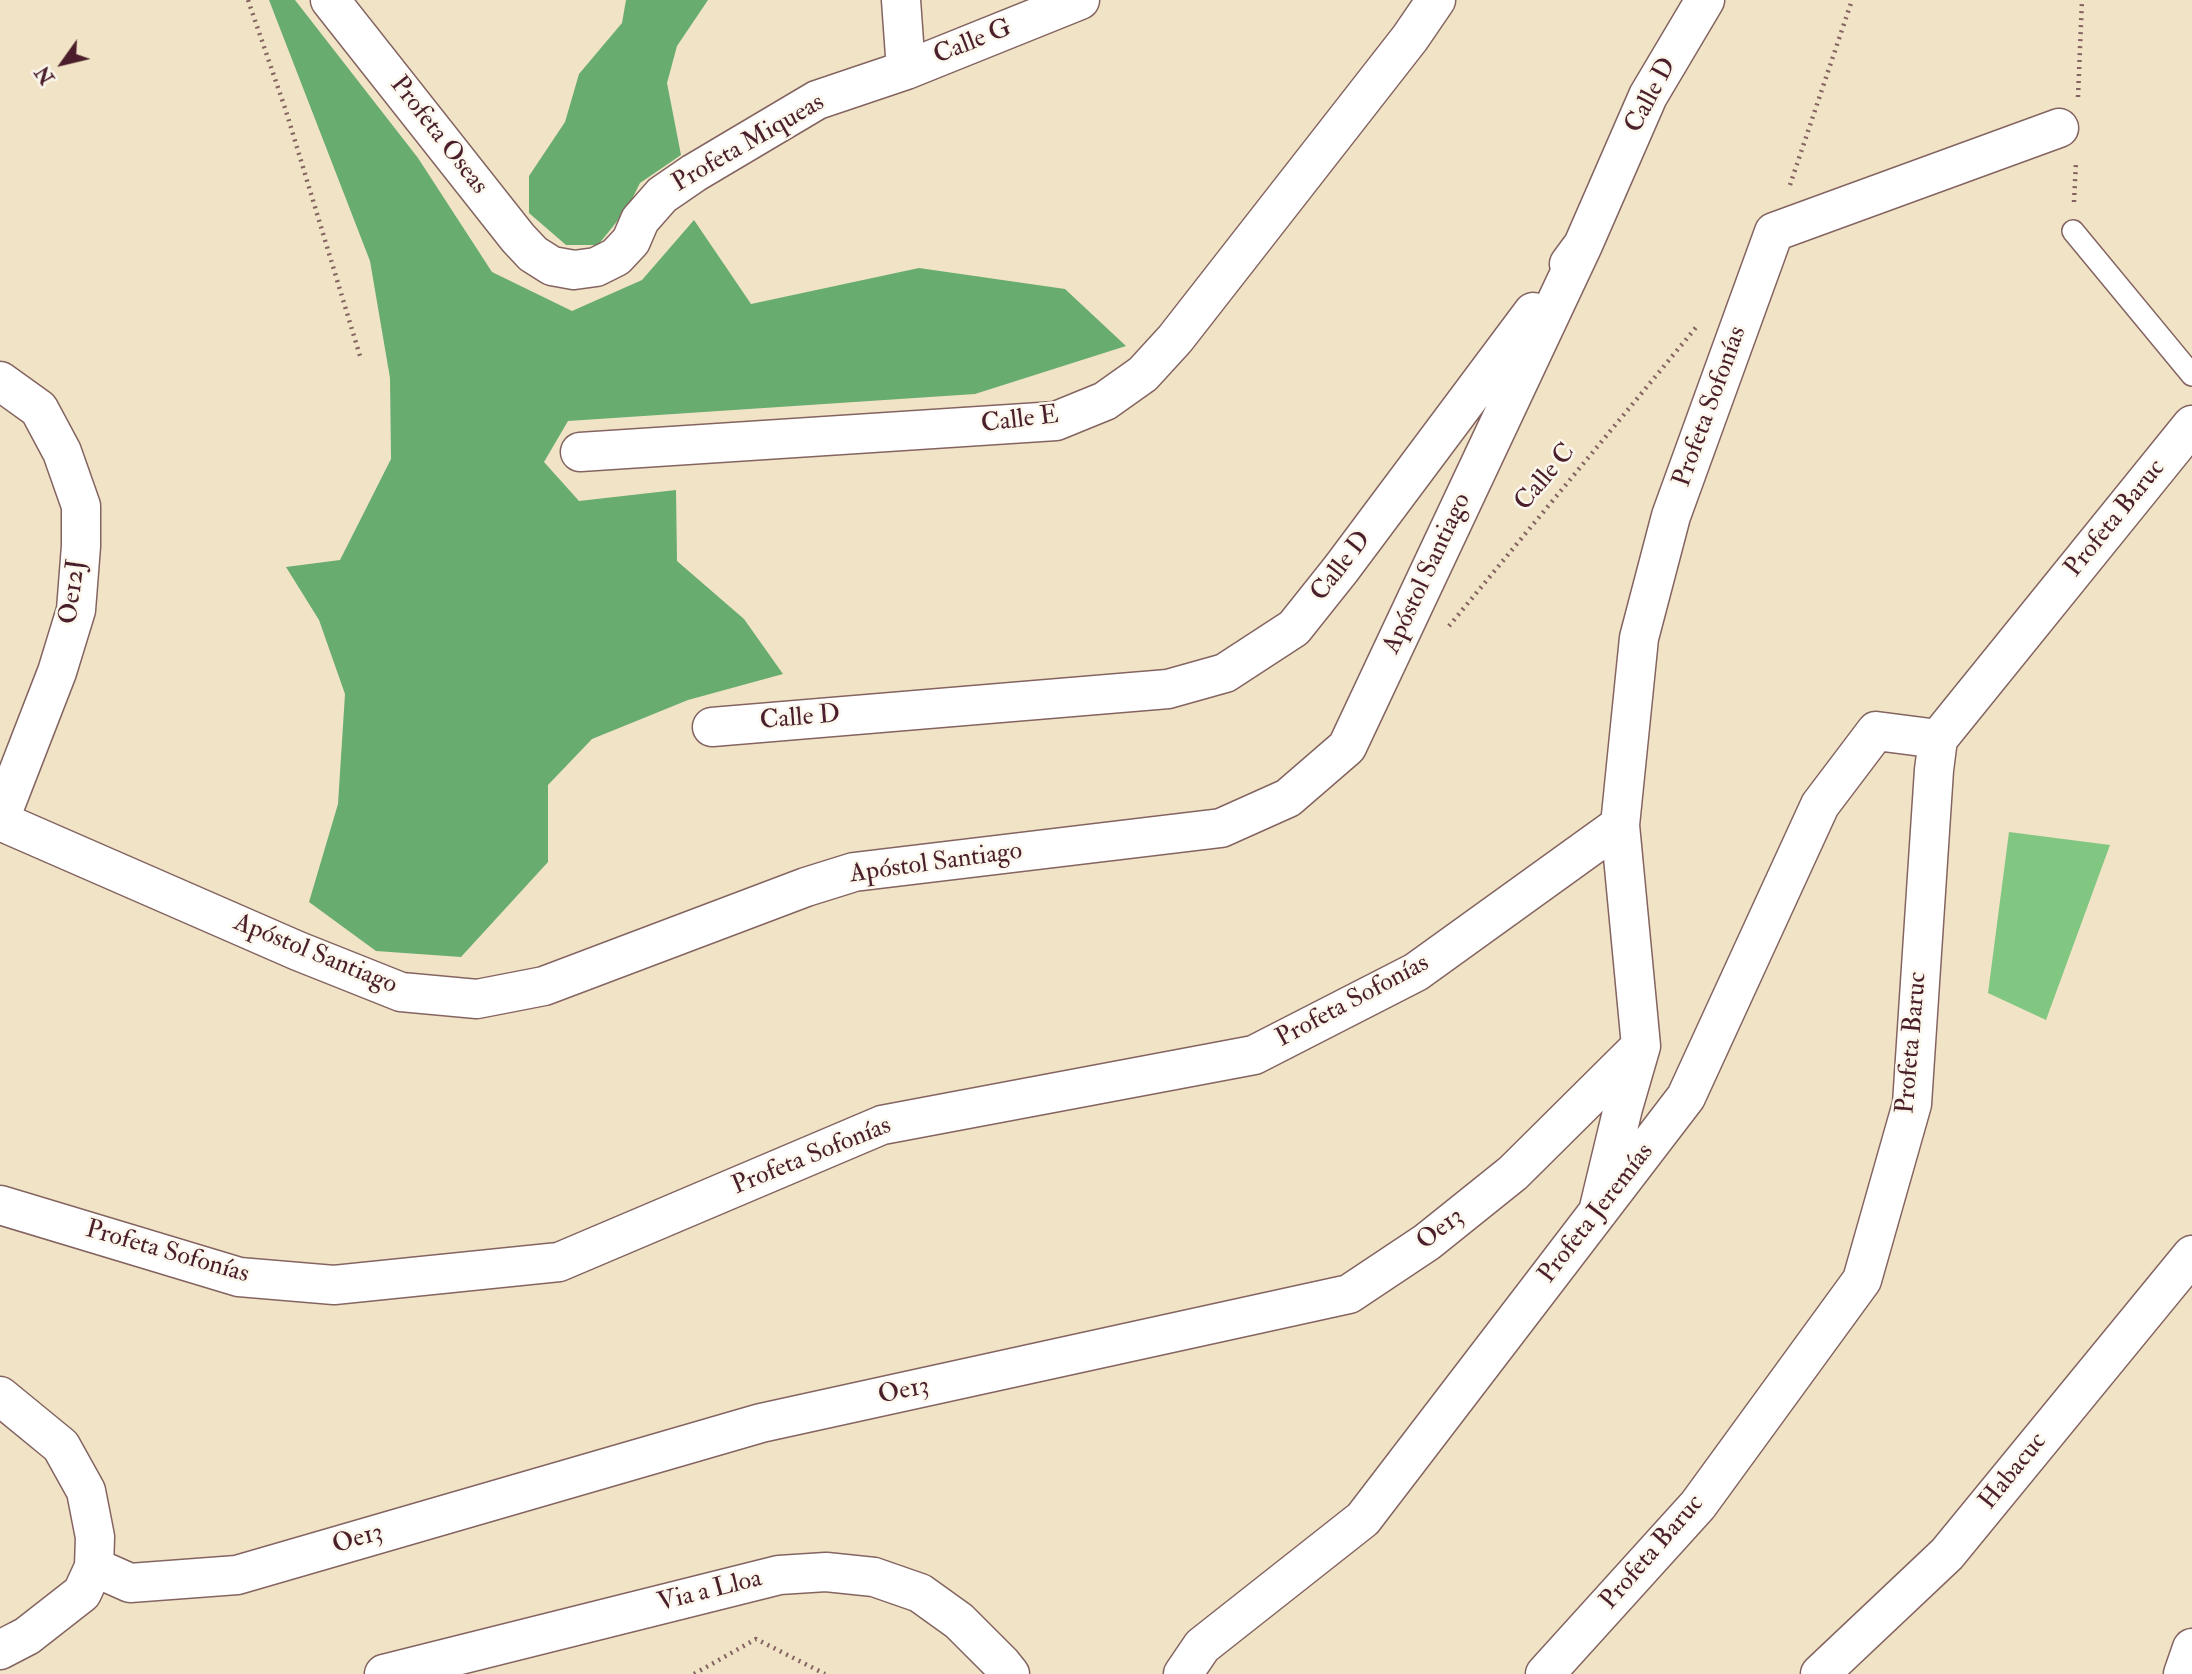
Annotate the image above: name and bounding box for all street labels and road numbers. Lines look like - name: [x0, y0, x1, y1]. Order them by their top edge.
- street label: Calle G: [930, 13, 1016, 73]
- street label: Calle D: [1619, 53, 1685, 139]
- street label: Profeta Oseas: [382, 71, 494, 201]
- street label: Profeta Miqueas: [667, 88, 831, 200]
- street label: Profeta Sofonías: [1668, 322, 1754, 492]
- street label: Calle E: [979, 401, 1061, 441]
- street label: Calle C: [1509, 438, 1583, 518]
- street label: Profeta Baruc: [2059, 454, 2173, 584]
- street label: Apóstol Santiago: [1377, 489, 1479, 659]
- street label: Calle D: [1305, 526, 1379, 608]
- street label: Oe12J: [54, 558, 94, 626]
- street label: Calle D: [759, 700, 841, 738]
- street label: Apóstol Santiago: [848, 836, 1024, 892]
- street label: Apóstol Santiago: [229, 908, 401, 1002]
- street label: Profeta Sofonías: [1271, 949, 1435, 1055]
- street label: Profeta Baruc: [1891, 971, 1935, 1115]
- street label: Profeta Sofonías: [728, 1111, 896, 1203]
- street label: Profeta Jeremías: [1533, 1138, 1661, 1290]
- street label: Oe13: [1411, 1202, 1471, 1258]
- street label: Profeta Sofonías: [82, 1215, 252, 1291]
- street label: Oe13: [876, 1371, 932, 1413]
- street label: Habacuc: [1974, 1427, 2054, 1517]
- street label: Profeta Baruc: [1595, 1489, 1711, 1617]
- street label: Oe13: [329, 1518, 387, 1562]
- street label: Via a Lloa: [655, 1564, 765, 1620]

